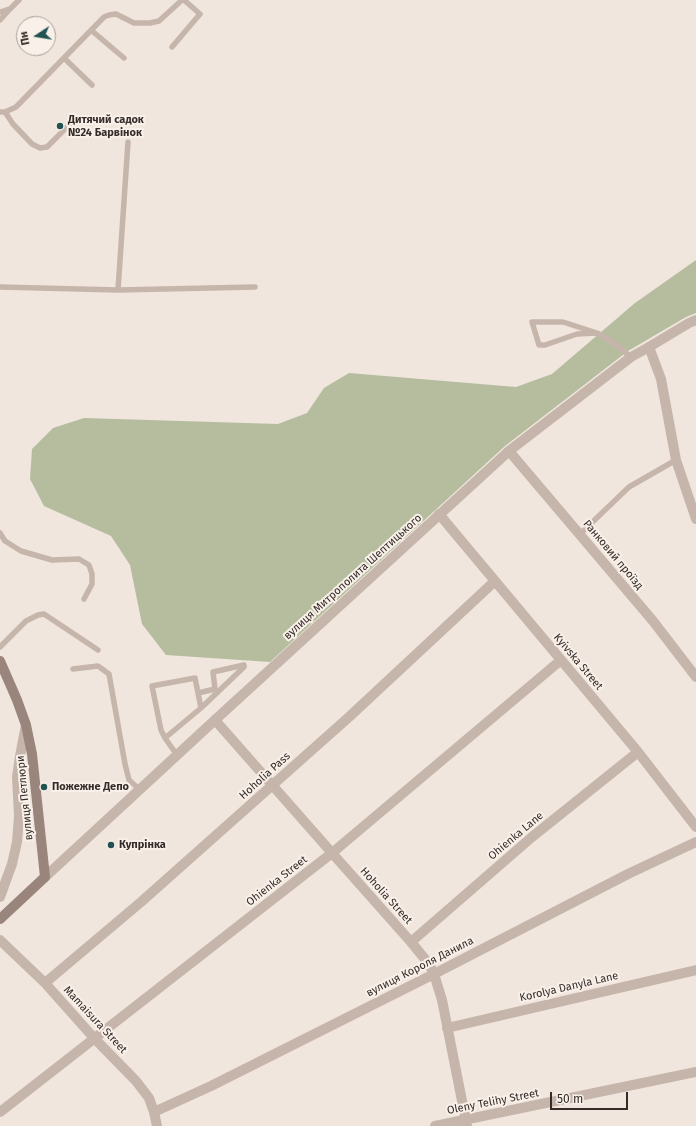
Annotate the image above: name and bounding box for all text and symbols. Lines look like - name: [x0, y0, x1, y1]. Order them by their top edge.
- north arrow: [16, 16, 56, 56]
- text: Пн: [17, 30, 33, 46]
- place label: Дитячий садок №24 Барвінок: [68, 113, 144, 139]
- marker: Дитячий садок №24 Барвінок: [55, 121, 65, 131]
- street label: вулиця Митрополита Шептицького: [281, 511, 425, 643]
- street label: Ранковий проїзд: [580, 518, 646, 592]
- street label: Kyivska Street: [551, 631, 605, 693]
- street label: Hoholia Pass: [237, 750, 293, 802]
- street label: вулиця Петлюри: [14, 755, 36, 841]
- place label: Пожежне Депо: [52, 780, 129, 794]
- marker: Пожежне Депо: [39, 782, 49, 792]
- street label: Ohienka Lane: [486, 809, 546, 863]
- place label: Купрінка: [119, 838, 166, 852]
- marker: Купрінка: [106, 840, 116, 850]
- street label: Ohienka Street: [244, 853, 310, 909]
- street label: Hoholia Street: [357, 865, 415, 927]
- street label: вулиця Короля Данила: [364, 934, 476, 1000]
- street label: Korolya Danyla Lane: [518, 969, 620, 1005]
- street label: Mamaisura Street: [60, 984, 130, 1056]
- scale bar: [552, 1084, 630, 1110]
- street label: Oleny Telihy Street: [446, 1087, 540, 1117]
- text: 50 m: [557, 1092, 583, 1106]

